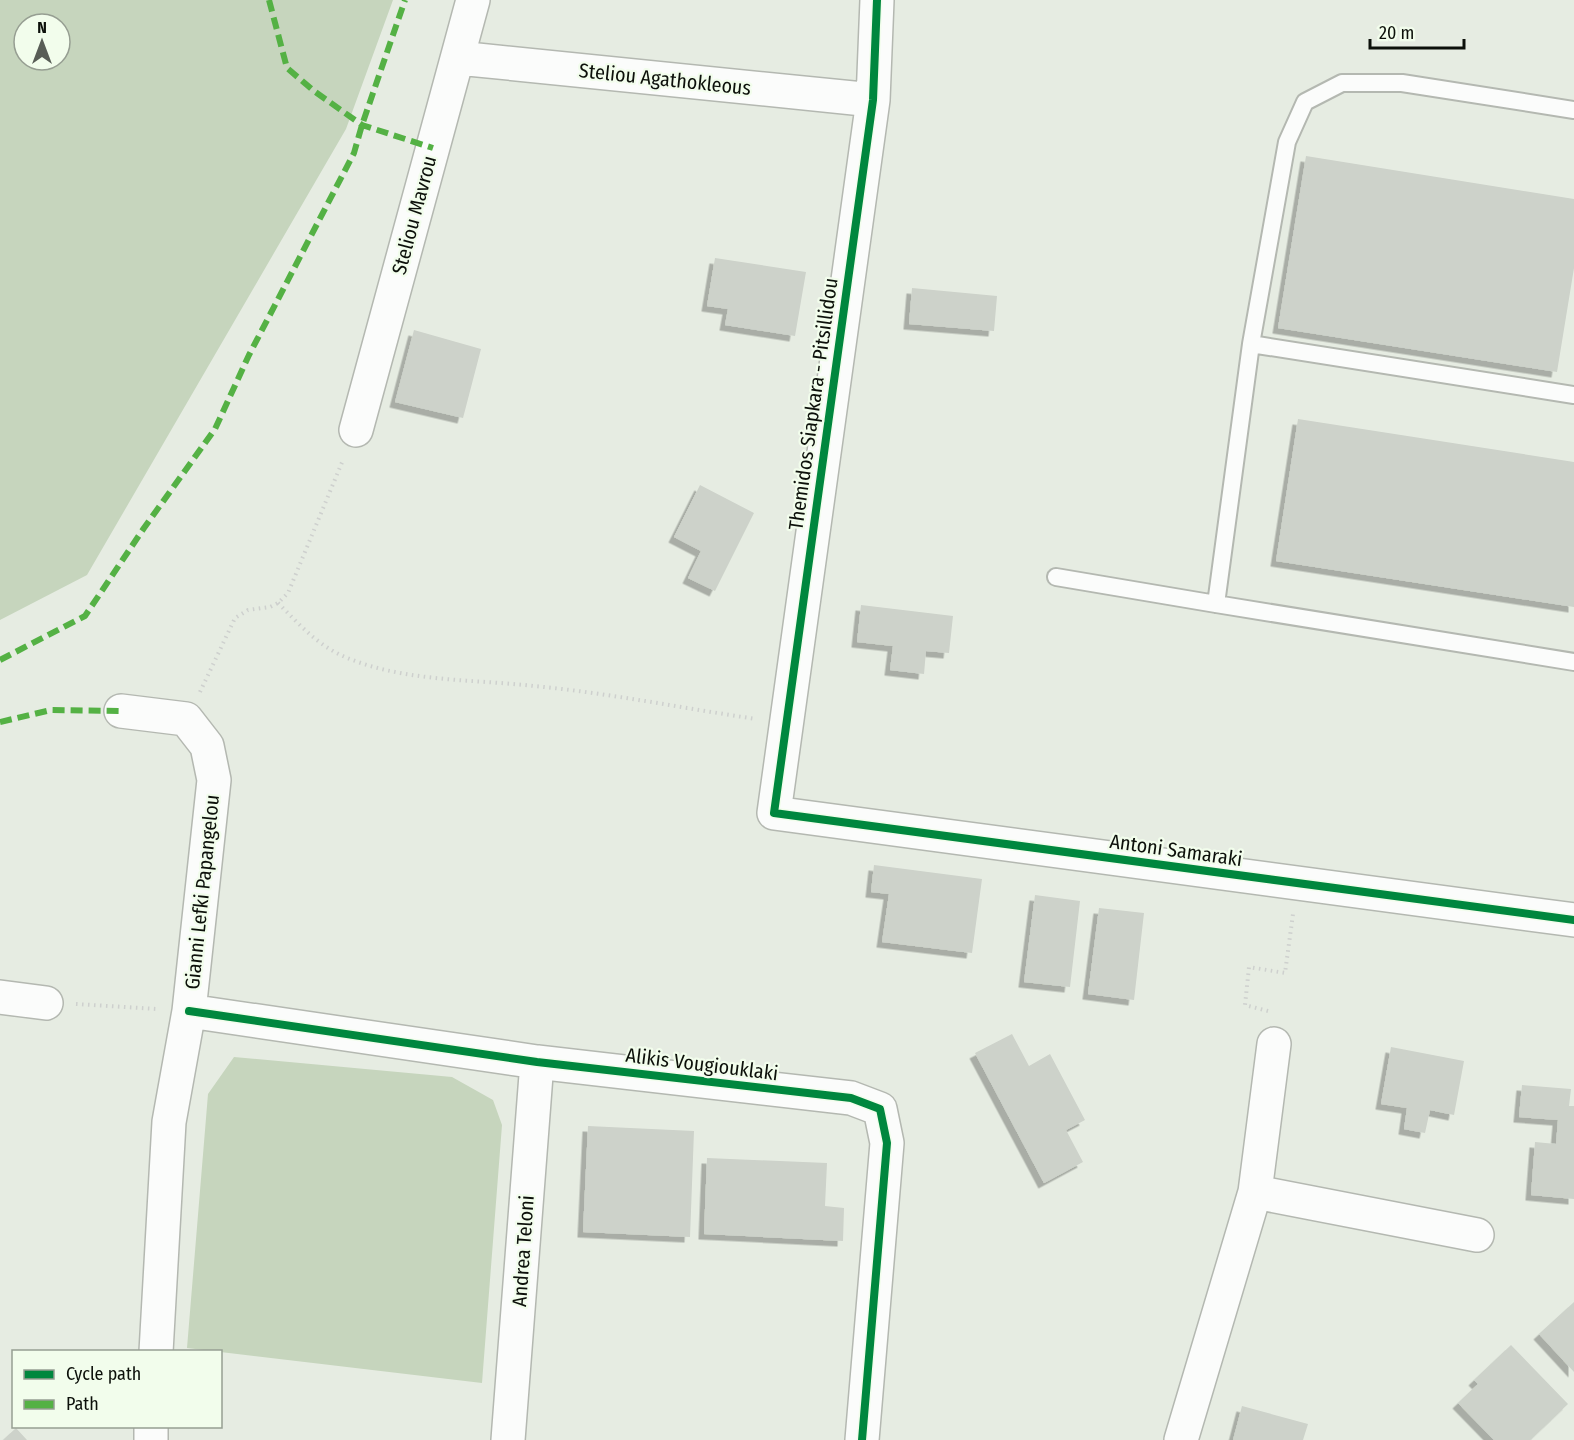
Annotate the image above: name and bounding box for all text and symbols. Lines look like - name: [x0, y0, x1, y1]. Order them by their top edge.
- north arrow: [12, 12, 72, 72]
- scale bar: [1370, 12, 1464, 50]
- text: N: [37, 18, 47, 37]
- text: 20 m: [1379, 22, 1414, 44]
- street label: Steliou Agathokleous: [578, 58, 752, 100]
- street label: Steliou Mavrou: [387, 153, 441, 277]
- street label: Themidos Siapkara - Pitsillidou: [783, 276, 843, 532]
- street label: Gianni Lefki Papangelou: [180, 793, 224, 991]
- street label: Antoni Samaraki: [1108, 829, 1244, 871]
- street label: Alikis Vougiouklaki: [625, 1043, 779, 1085]
- street label: Andrea Teloni: [507, 1194, 539, 1308]
- legend: [12, 1350, 222, 1428]
- text: Cycle path: [66, 1363, 141, 1385]
- text: Path: [66, 1393, 99, 1415]

